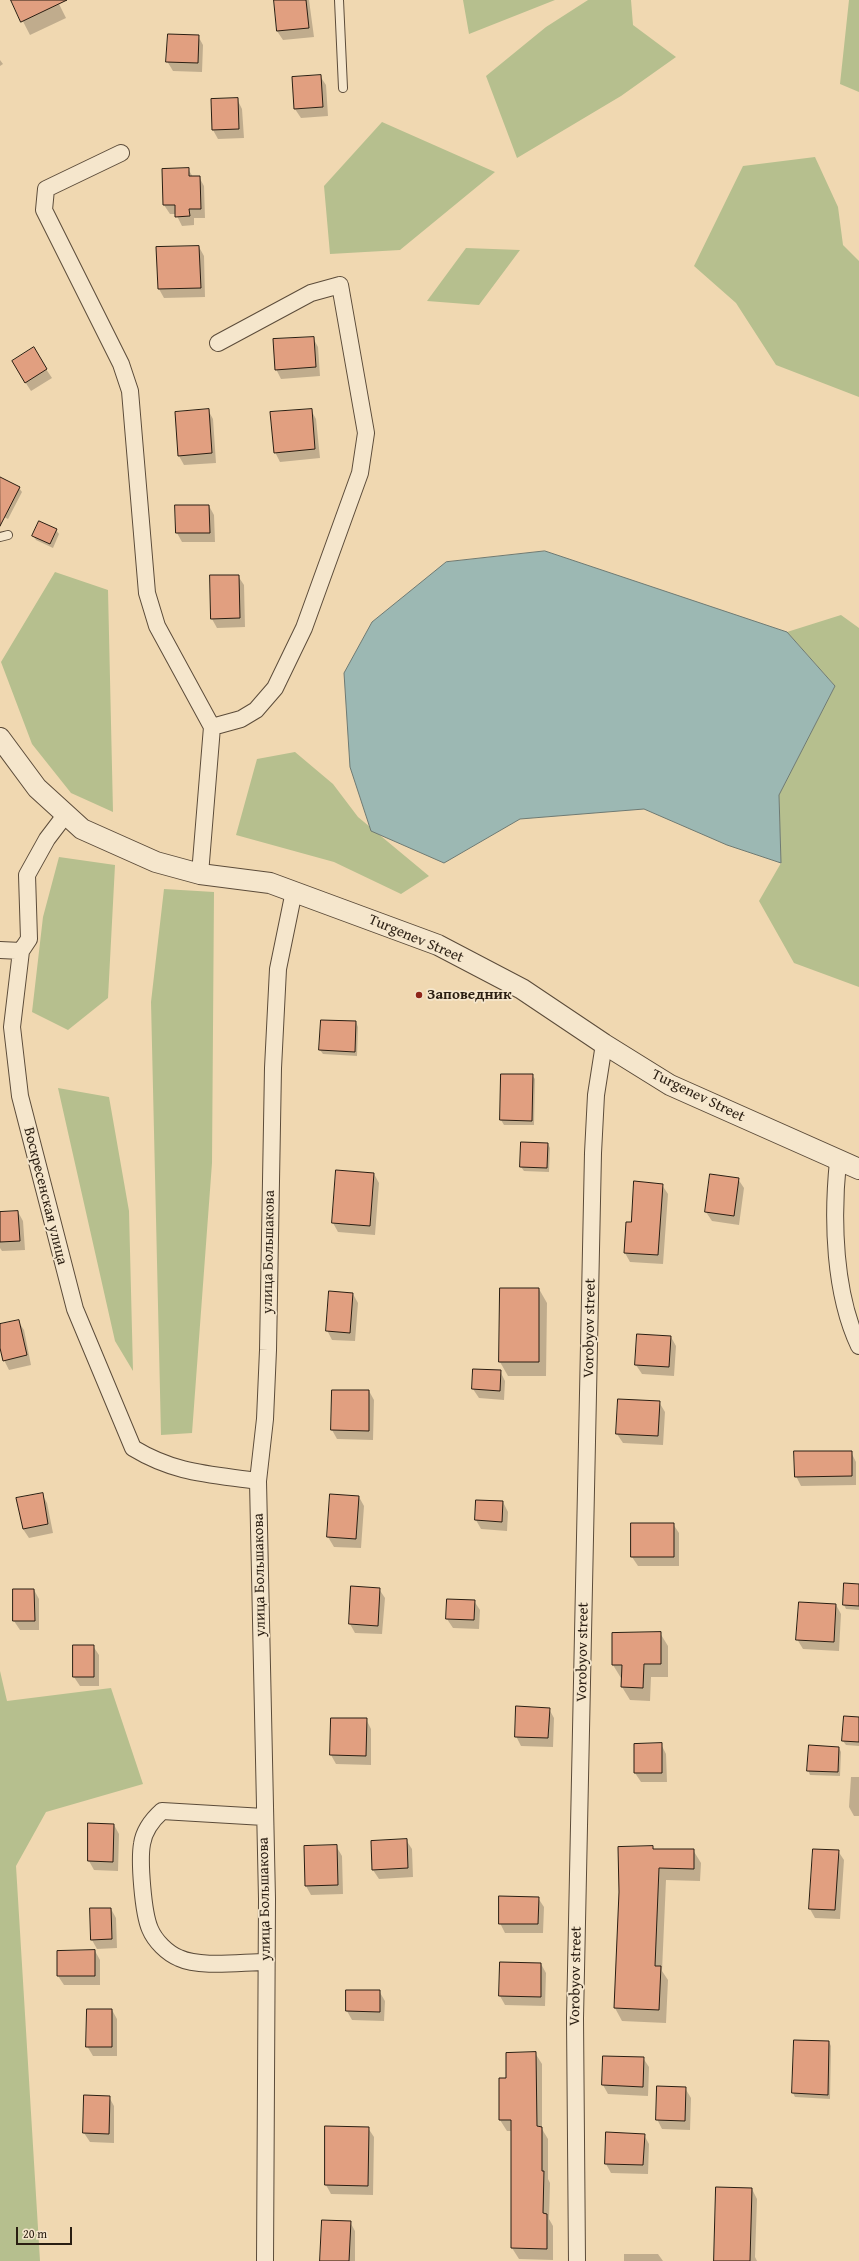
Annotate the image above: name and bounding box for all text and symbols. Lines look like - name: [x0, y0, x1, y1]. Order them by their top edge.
- street label: Turgenev Street: [366, 911, 466, 967]
- place label: Заповедник: [427, 986, 512, 1004]
- marker: Заповедник: [414, 990, 424, 1000]
- street label: Turgenev Street: [648, 1066, 748, 1126]
- street label: Воскресенская улица: [19, 1125, 71, 1267]
- street label: улица Большакова: [259, 1190, 279, 1314]
- street label: Vorobyov street: [580, 1278, 600, 1378]
- street label: улица Большакова: [250, 1513, 270, 1637]
- street label: Vorobyov street: [573, 1602, 593, 1702]
- street label: улица Большакова: [255, 1837, 275, 1961]
- street label: Vorobyov street: [566, 1926, 586, 2026]
- scale bar: [18, 2219, 74, 2245]
- text: 20 m: [23, 2225, 47, 2242]

